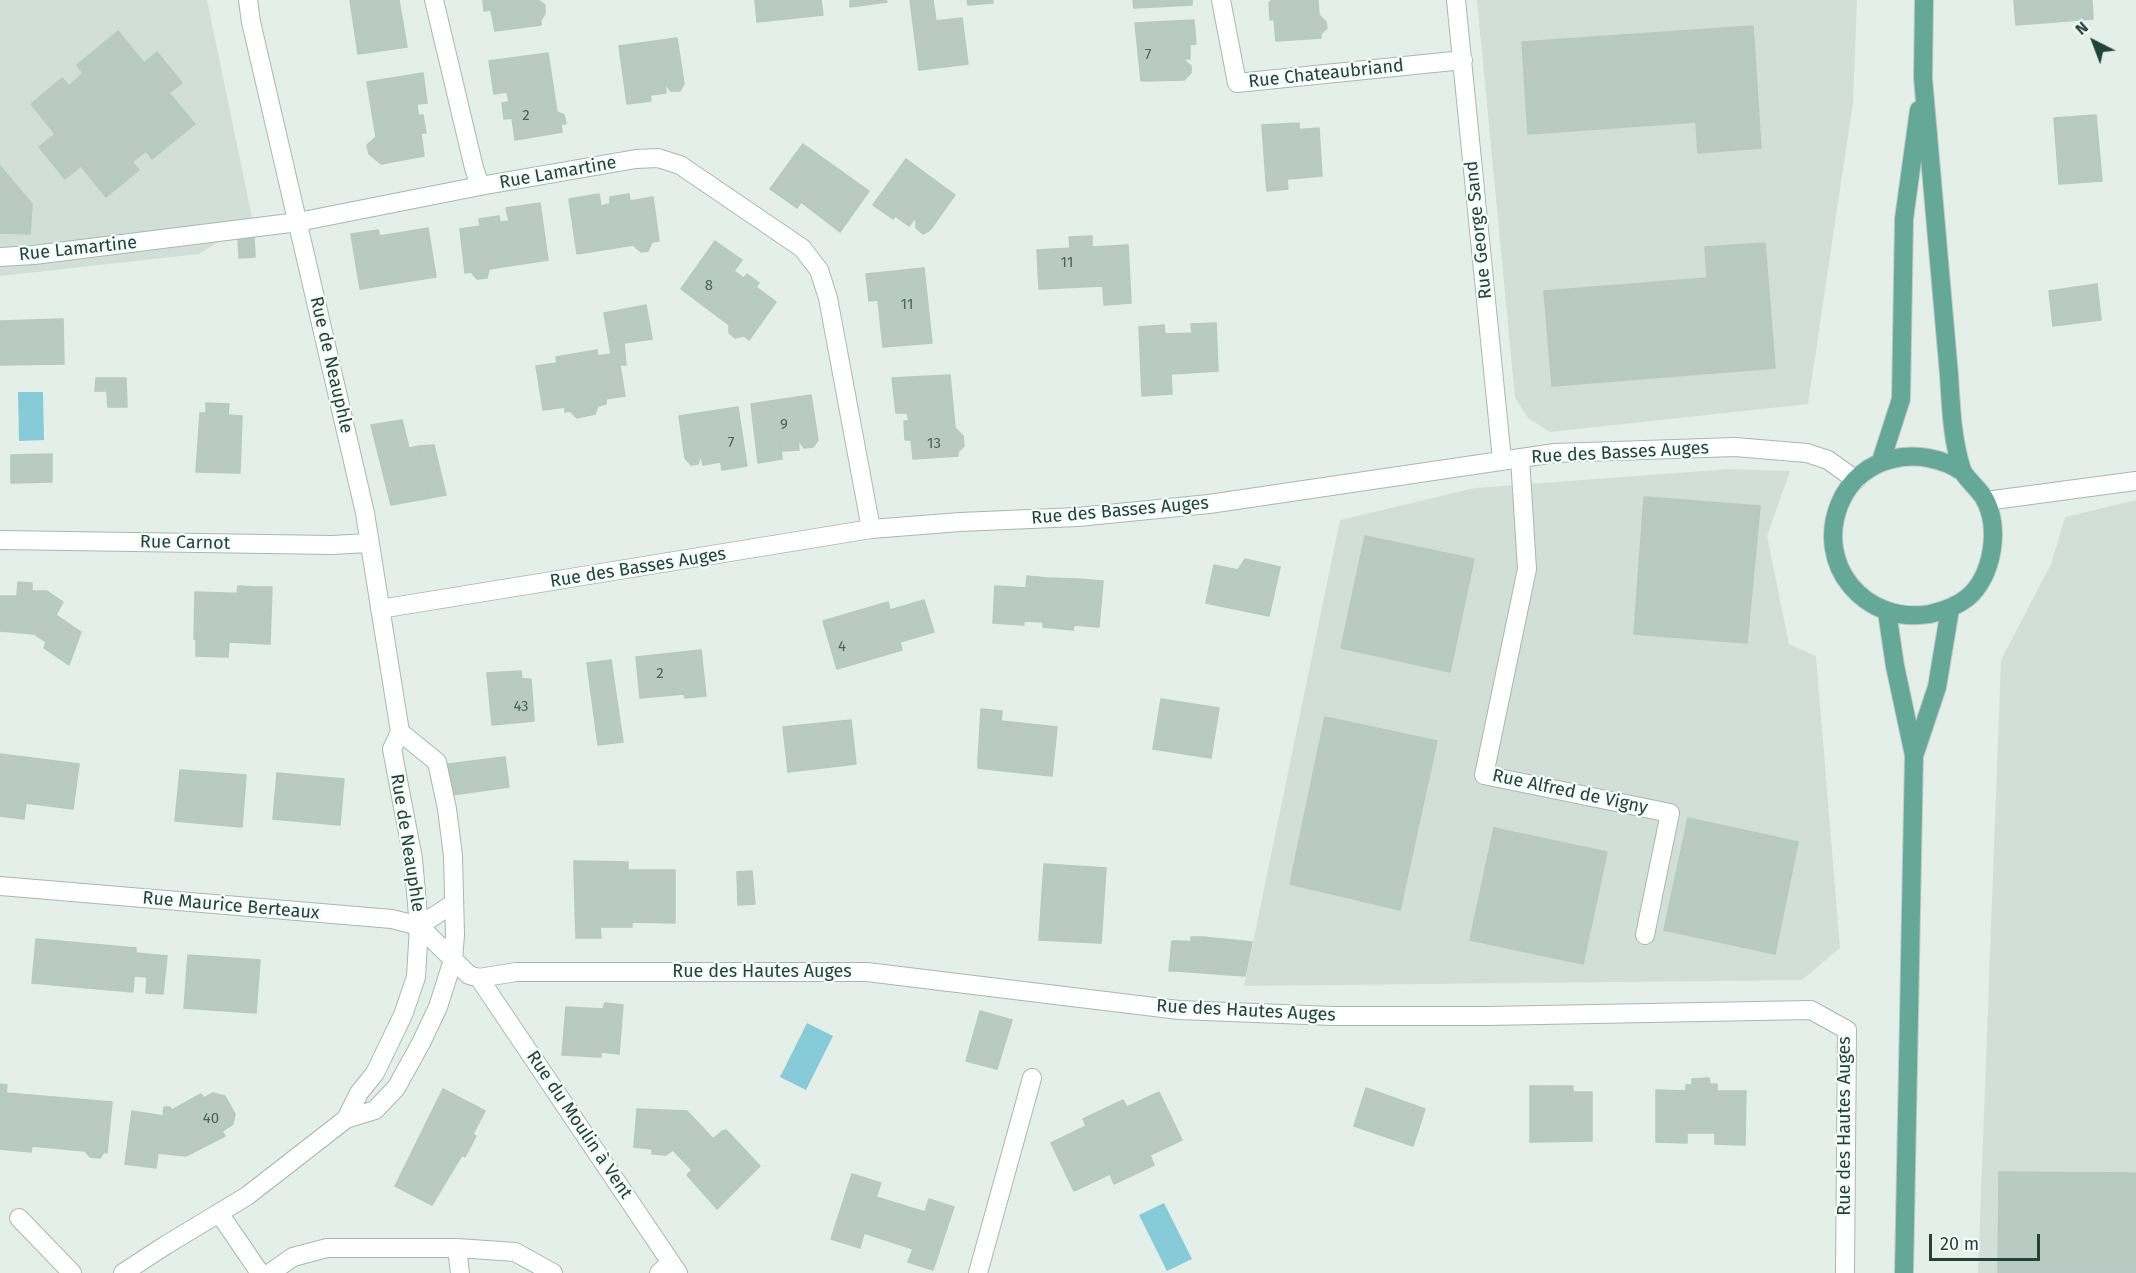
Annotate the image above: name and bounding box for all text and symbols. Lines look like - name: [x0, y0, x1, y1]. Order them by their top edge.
- north arrow: [2064, 12, 2124, 72]
- text: N: [2071, 18, 2092, 39]
- house number: 7: [1145, 46, 1151, 64]
- street label: Rue Chateaubriand: [1247, 55, 1405, 93]
- house number: 2: [522, 107, 530, 125]
- street label: Rue Lamartine: [498, 152, 618, 194]
- street label: Rue George Sand: [1461, 160, 1497, 300]
- street label: Rue Lamartine: [18, 232, 138, 266]
- house number: 11: [1061, 254, 1073, 272]
- house number: 8: [705, 277, 713, 295]
- street label: Rue de Neauphle: [305, 295, 357, 435]
- house number: 11: [901, 296, 913, 314]
- house number: 9: [780, 416, 788, 434]
- house number: 7: [728, 434, 734, 452]
- house number: 13: [927, 435, 941, 453]
- street label: Rue des Basses Auges: [1531, 438, 1709, 468]
- street label: Rue des Basses Auges: [1030, 492, 1210, 530]
- street label: Rue Carnot: [140, 531, 230, 555]
- street label: Rue des Basses Auges: [548, 543, 728, 593]
- house number: 4: [838, 638, 846, 656]
- house number: 2: [656, 665, 664, 683]
- house number: 43: [513, 698, 529, 716]
- street label: Rue Alfred de Vigny: [1490, 765, 1650, 819]
- street label: Rue de Neauphle: [385, 772, 429, 914]
- street label: Rue Maurice Berteaux: [142, 888, 320, 924]
- street label: Rue des Hautes Auges: [672, 961, 852, 983]
- street label: Rue des Hautes Auges: [1156, 996, 1336, 1026]
- street label: Rue des Hautes Auges: [1834, 1036, 1856, 1216]
- street label: Rue du Moulin à Vent: [522, 1047, 636, 1203]
- house number: 40: [203, 1110, 219, 1128]
- scale bar: [1932, 1222, 2043, 1260]
- text: 20 m: [1940, 1233, 1979, 1255]

